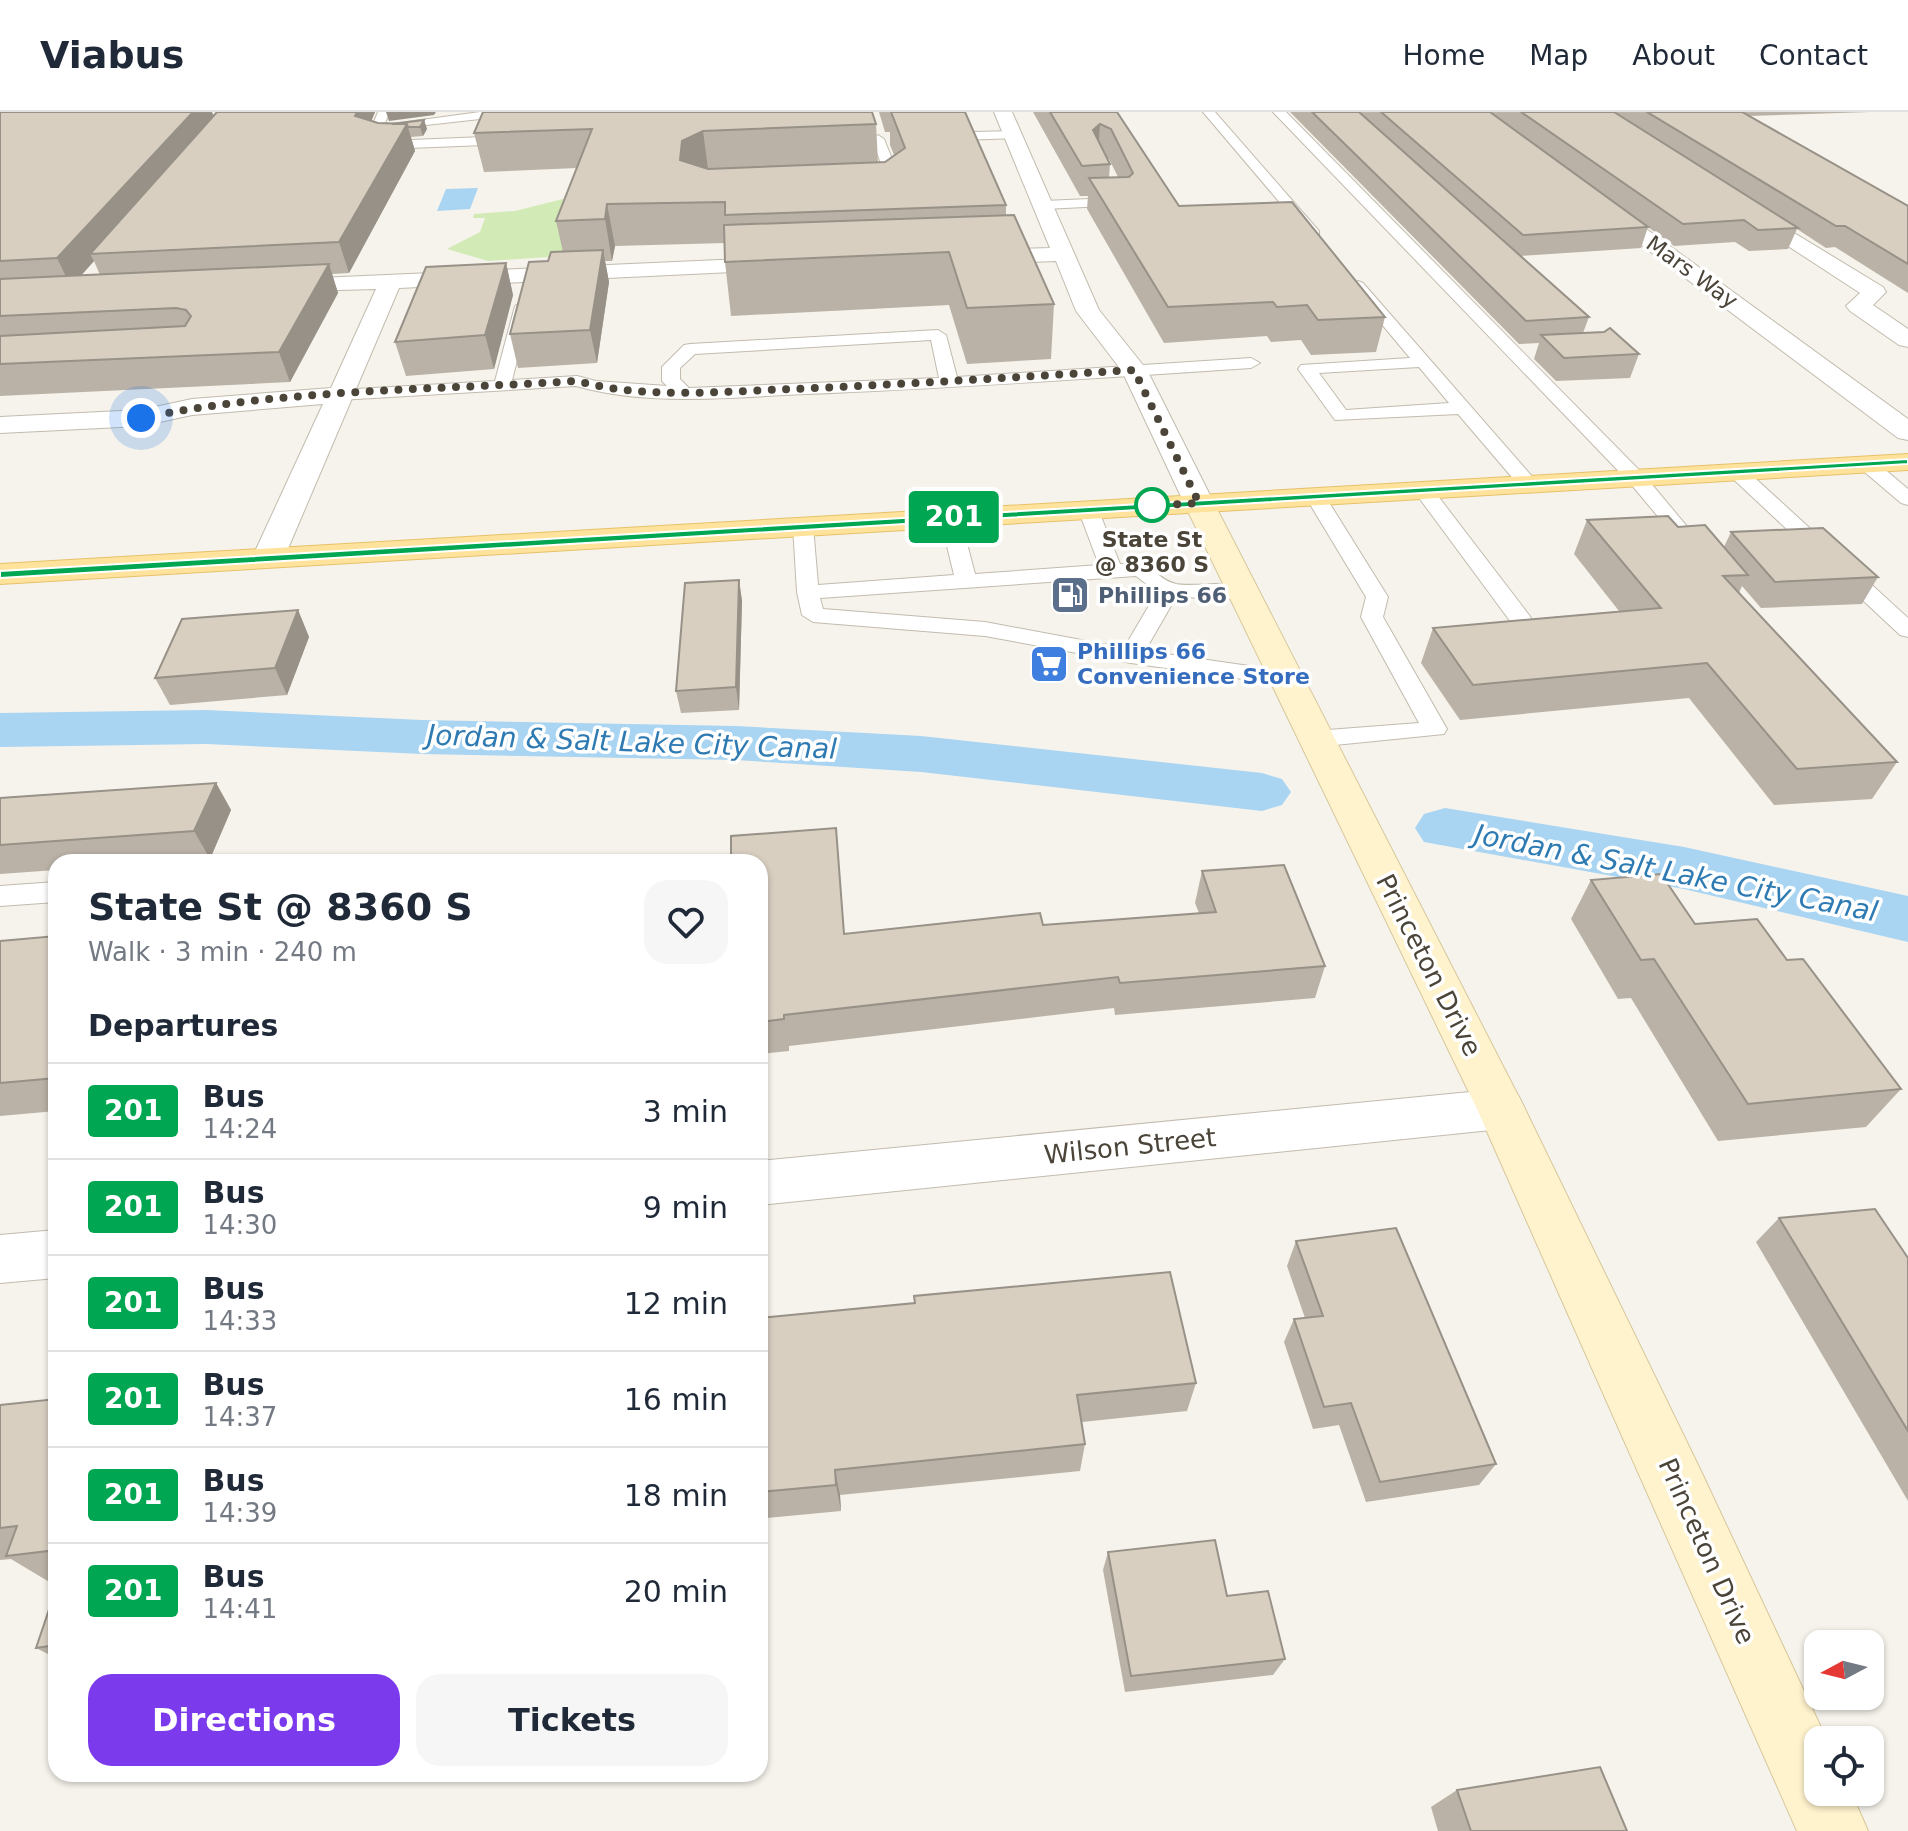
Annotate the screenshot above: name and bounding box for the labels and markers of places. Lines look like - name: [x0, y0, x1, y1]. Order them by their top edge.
- marker: State St @ 8360 S: [1135, 488, 1169, 522]
- place label: State St @ 8360 S: [1095, 527, 1209, 577]
- fuel station icon: Phillips 66: [1049, 574, 1091, 616]
- place label: Phillips 66: [1098, 583, 1227, 608]
- place label: Phillips 66 Convenience Store: [1077, 639, 1310, 689]
- supermarket icon: Phillips 66 Convenience Store: [1028, 643, 1070, 685]

